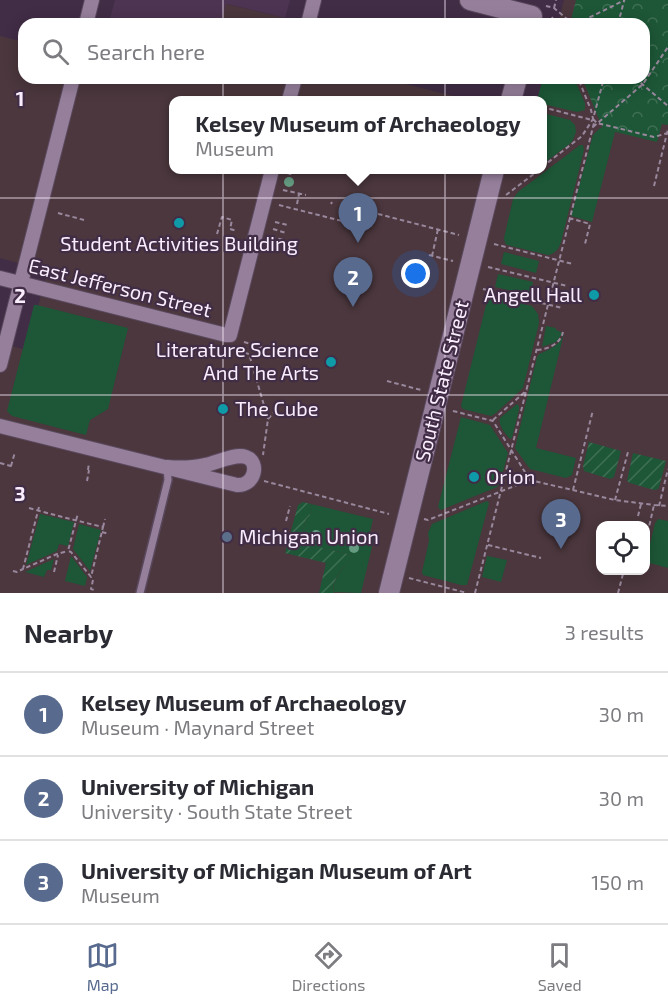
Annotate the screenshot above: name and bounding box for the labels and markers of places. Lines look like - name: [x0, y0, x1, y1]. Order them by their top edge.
- pin: 1: [338, 194, 378, 243]
- marker: Student Activities Building: [172, 216, 186, 230]
- place label: Student Activities Building: [60, 231, 298, 255]
- pin: 2: [334, 258, 372, 307]
- place label: Angell Hall: [484, 282, 582, 306]
- marker: Angell Hall: [587, 288, 601, 302]
- place label: Literature Science And The Arts: [156, 337, 319, 384]
- marker: Literature Science And The Arts: [324, 355, 338, 369]
- place label: The Cube: [235, 396, 318, 420]
- marker: The Cube: [216, 402, 230, 416]
- place label: Orion: [486, 464, 535, 488]
- marker: Orion: [467, 470, 481, 484]
- pin: 3: [542, 500, 580, 549]
- place label: Michigan Union: [239, 524, 379, 548]
- marker: Michigan Union: [220, 530, 234, 544]

